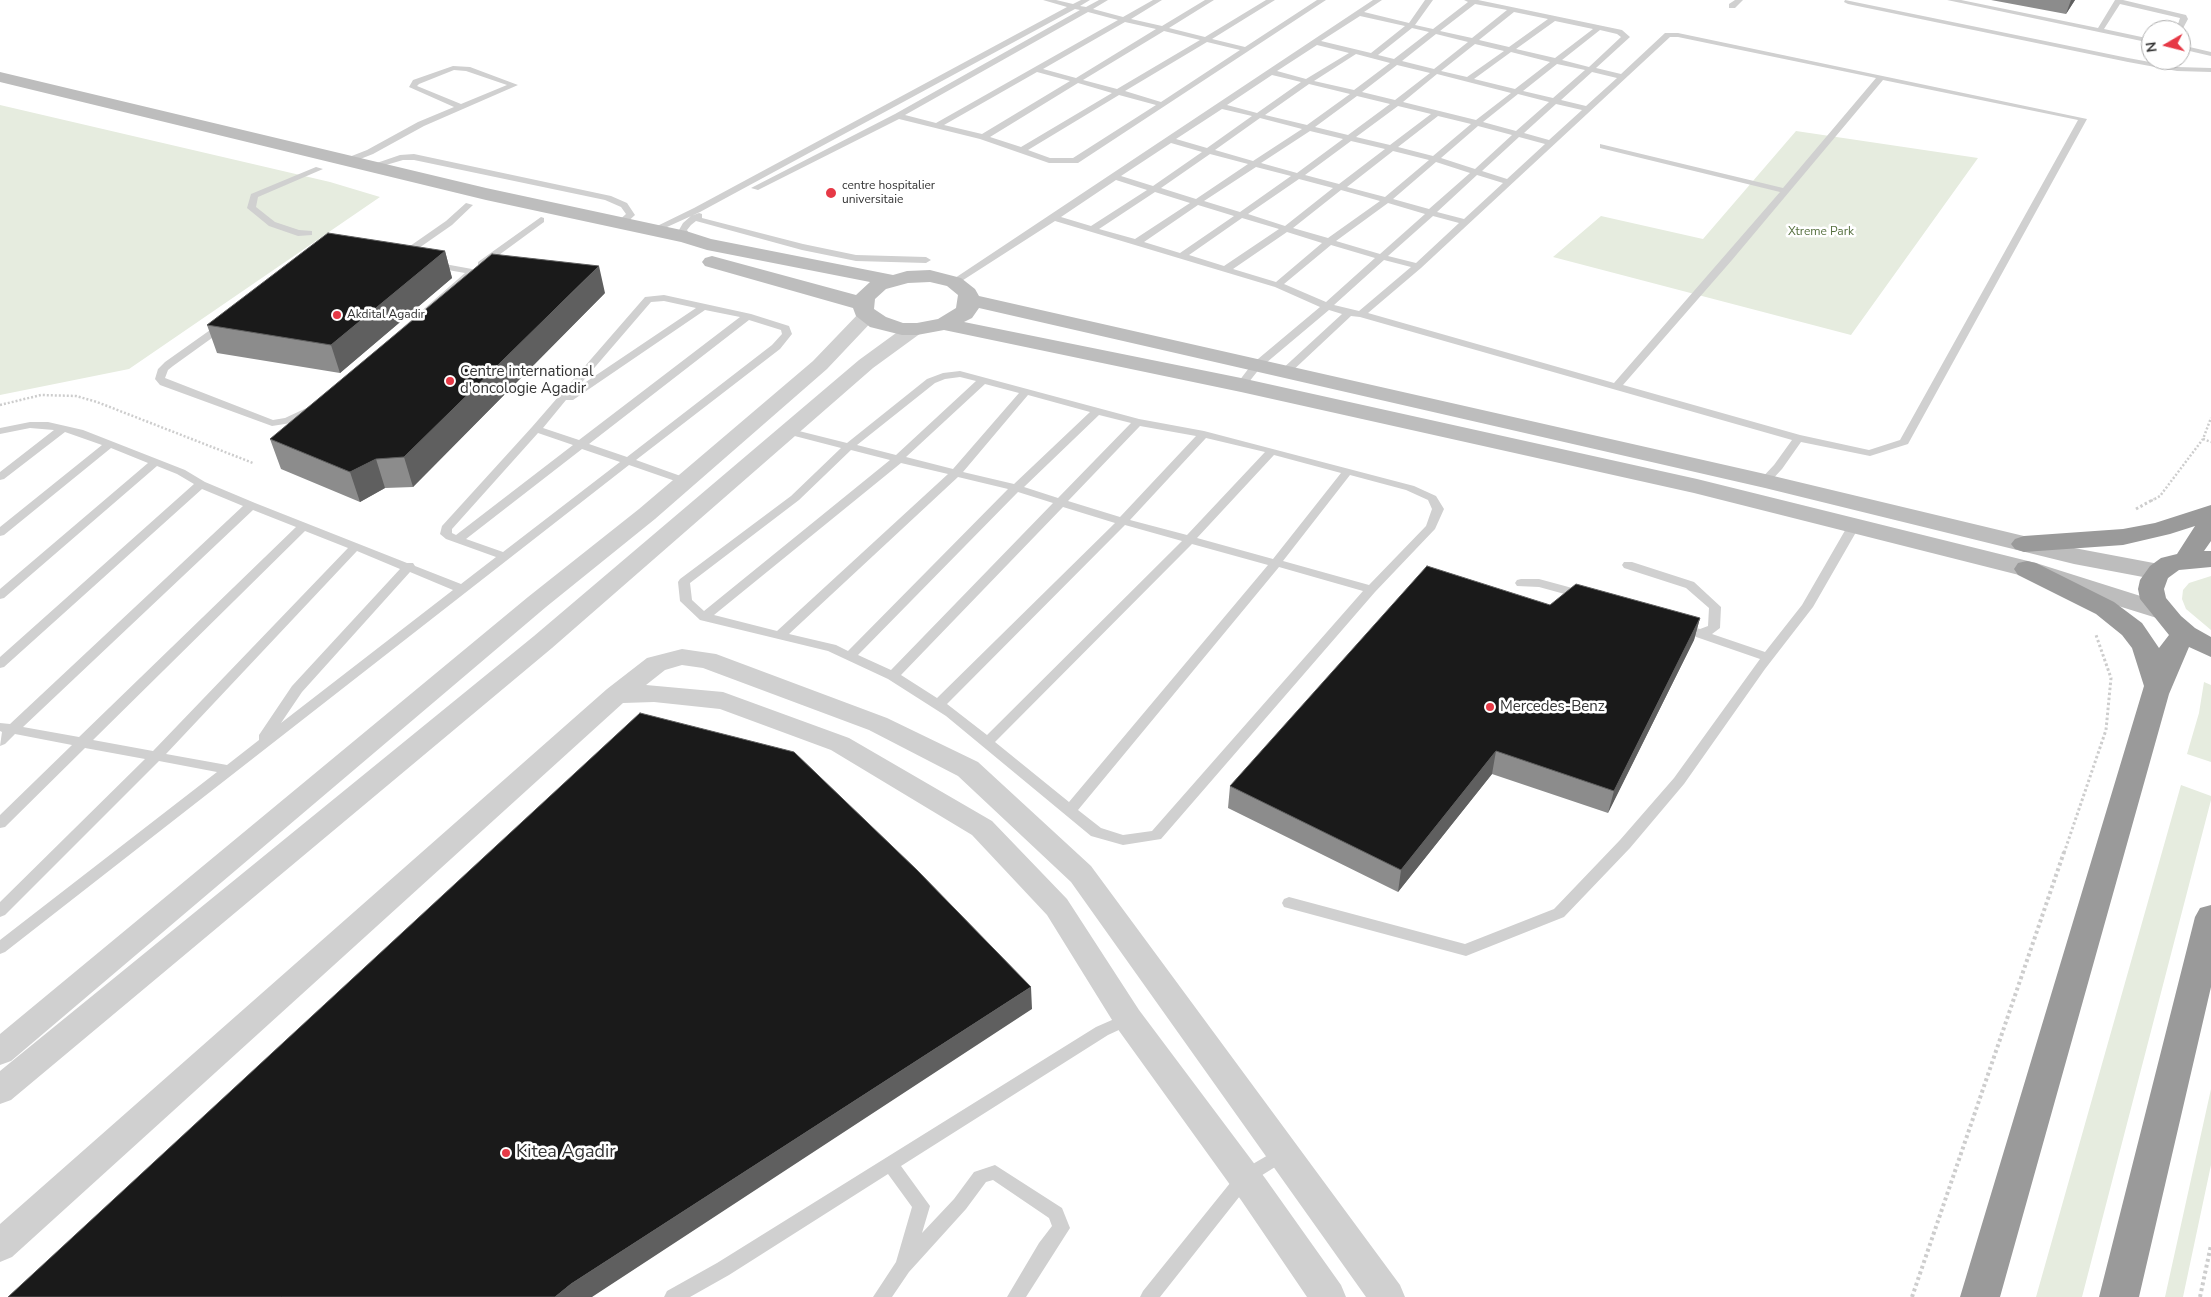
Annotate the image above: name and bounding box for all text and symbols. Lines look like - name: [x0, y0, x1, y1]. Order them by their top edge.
- north arrow: [2141, 20, 2191, 70]
- text: N: [2142, 41, 2162, 54]
- place label: centre hospitalier universitaie: [842, 179, 935, 207]
- marker: centre hospitalier universitaie: [824, 186, 838, 200]
- park label: Xtreme Park: [1788, 225, 1854, 239]
- place label: Akdital Agadir: [347, 308, 425, 322]
- marker: Akdital Agadir: [331, 309, 343, 321]
- place label: Centre international d'oncologie Agadir: [460, 363, 593, 398]
- marker: Centre international d'oncologie Agadir: [444, 375, 456, 387]
- place label: Mercedes-Benz: [1500, 698, 1605, 716]
- marker: Mercedes-Benz: [1484, 701, 1496, 713]
- place label: Kitea Agadir: [516, 1142, 616, 1164]
- marker: Kitea Agadir: [500, 1147, 512, 1159]

